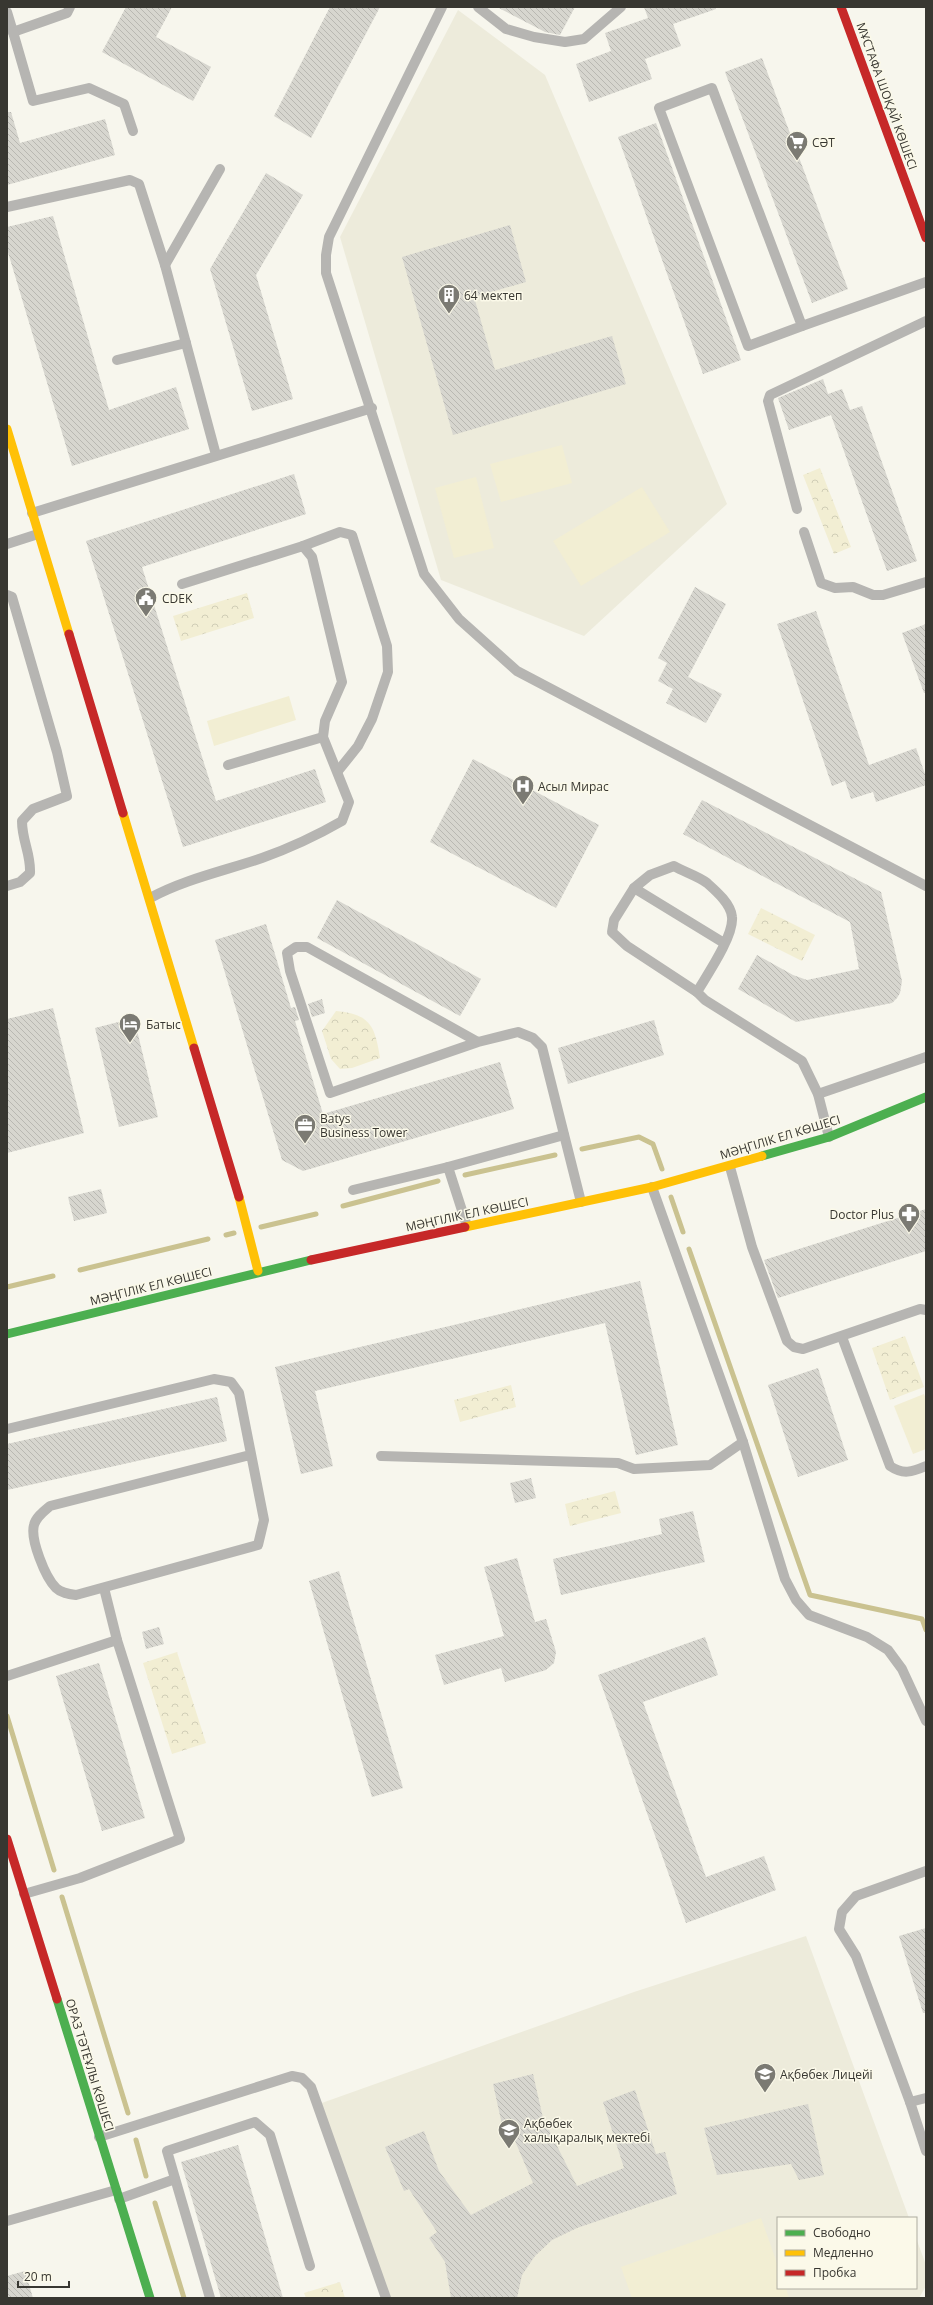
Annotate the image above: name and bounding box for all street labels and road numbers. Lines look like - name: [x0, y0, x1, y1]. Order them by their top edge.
- street label: МҰСТАФА ШОҚАЙ КӨШЕСІ: [852, 20, 922, 172]
- street label: МӘҢГІЛІК ЕЛ КӨШЕСІ: [718, 1111, 842, 1163]
- street label: МӘҢГІЛІК ЕЛ КӨШЕСІ: [404, 1193, 530, 1235]
- street label: МӘҢГІЛІК ЕЛ КӨШЕСІ: [88, 1263, 214, 1309]
- street label: ОРАЗ ТӘТЕҰЛЫ КӨШЕСІ: [62, 1997, 118, 2133]

